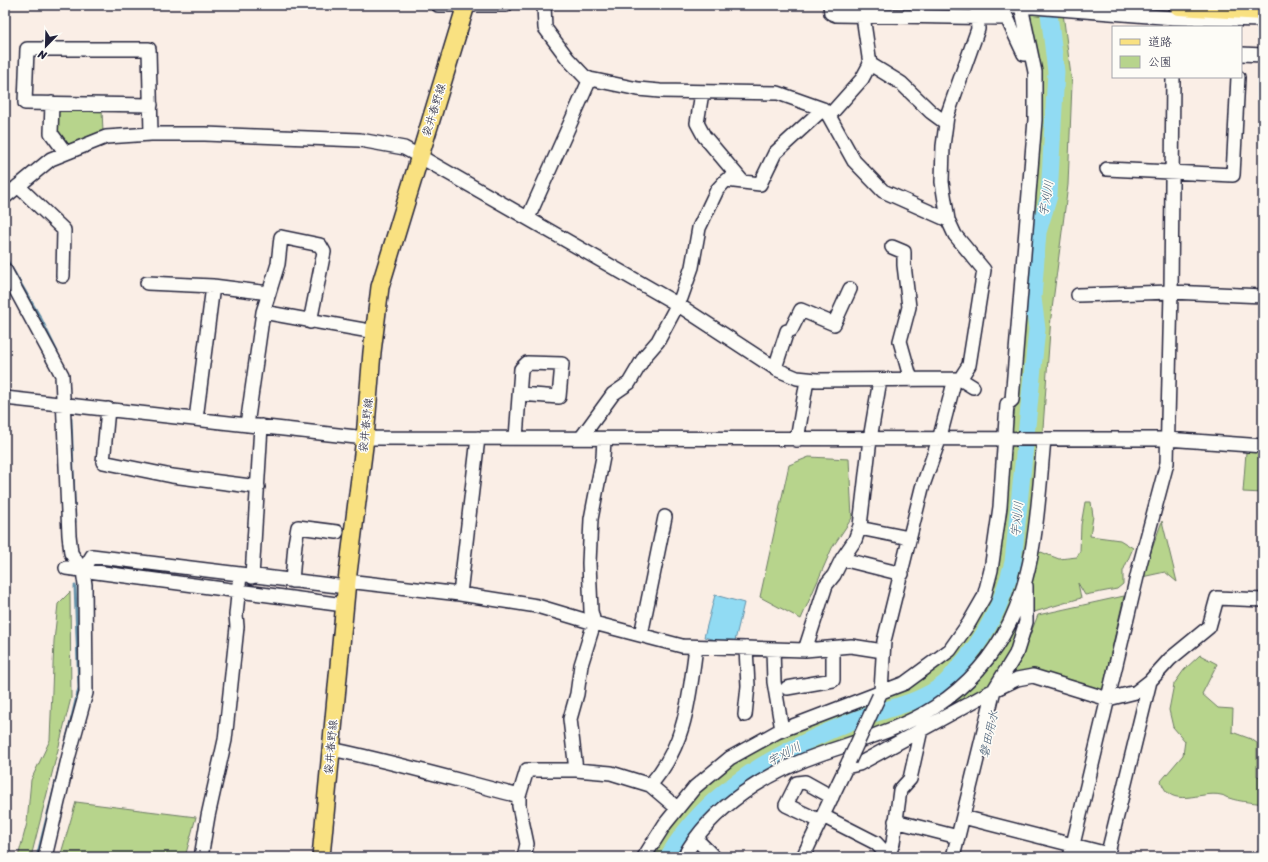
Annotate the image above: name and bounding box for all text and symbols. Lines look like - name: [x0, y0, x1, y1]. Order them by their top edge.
- north arrow: [26, 26, 66, 66]
- legend: [1112, 26, 1242, 78]
- text: 道路: [1148, 31, 1172, 53]
- text: N: [35, 44, 50, 65]
- text: 公園: [1148, 51, 1172, 73]
- street label: 袋井春野線: [417, 81, 451, 139]
- water label: 宇刈川: [1032, 178, 1060, 218]
- street label: 袋井春野線: [354, 397, 378, 453]
- water label: 宇刈川: [1004, 500, 1030, 538]
- water label: 磐田用水: [973, 708, 1005, 760]
- street label: 袋井春野線: [319, 719, 343, 775]
- water label: 宇刈川: [763, 736, 805, 772]

